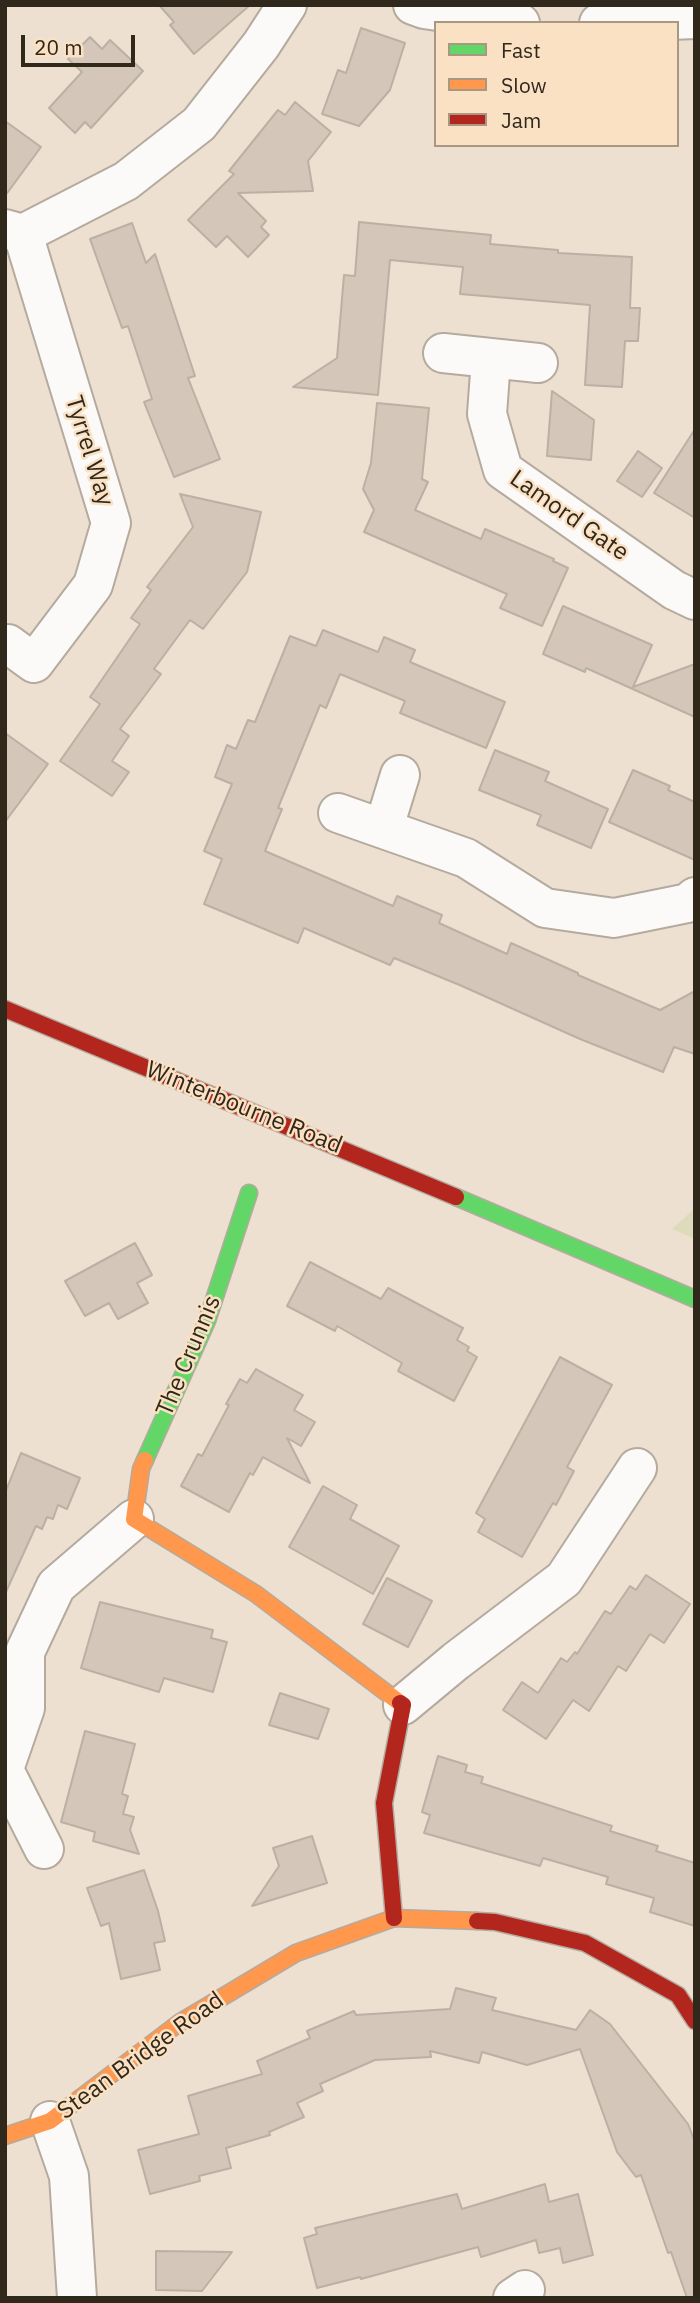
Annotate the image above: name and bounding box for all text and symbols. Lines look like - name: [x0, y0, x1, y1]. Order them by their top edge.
- scale bar: [24, 21, 138, 65]
- legend: [434, 21, 679, 147]
- text: 20 m: [34, 33, 83, 61]
- text: Fast: [501, 36, 541, 64]
- text: Slow: [501, 71, 547, 99]
- text: Jam: [501, 106, 541, 134]
- street label: Tyrrel Way: [59, 393, 119, 509]
- street label: Lamord Gate: [504, 464, 634, 568]
- street label: Winterbourne Road: [142, 1056, 346, 1160]
- street label: The Crunnis: [151, 1291, 227, 1421]
- street label: Stean Bridge Road: [52, 1986, 230, 2126]

